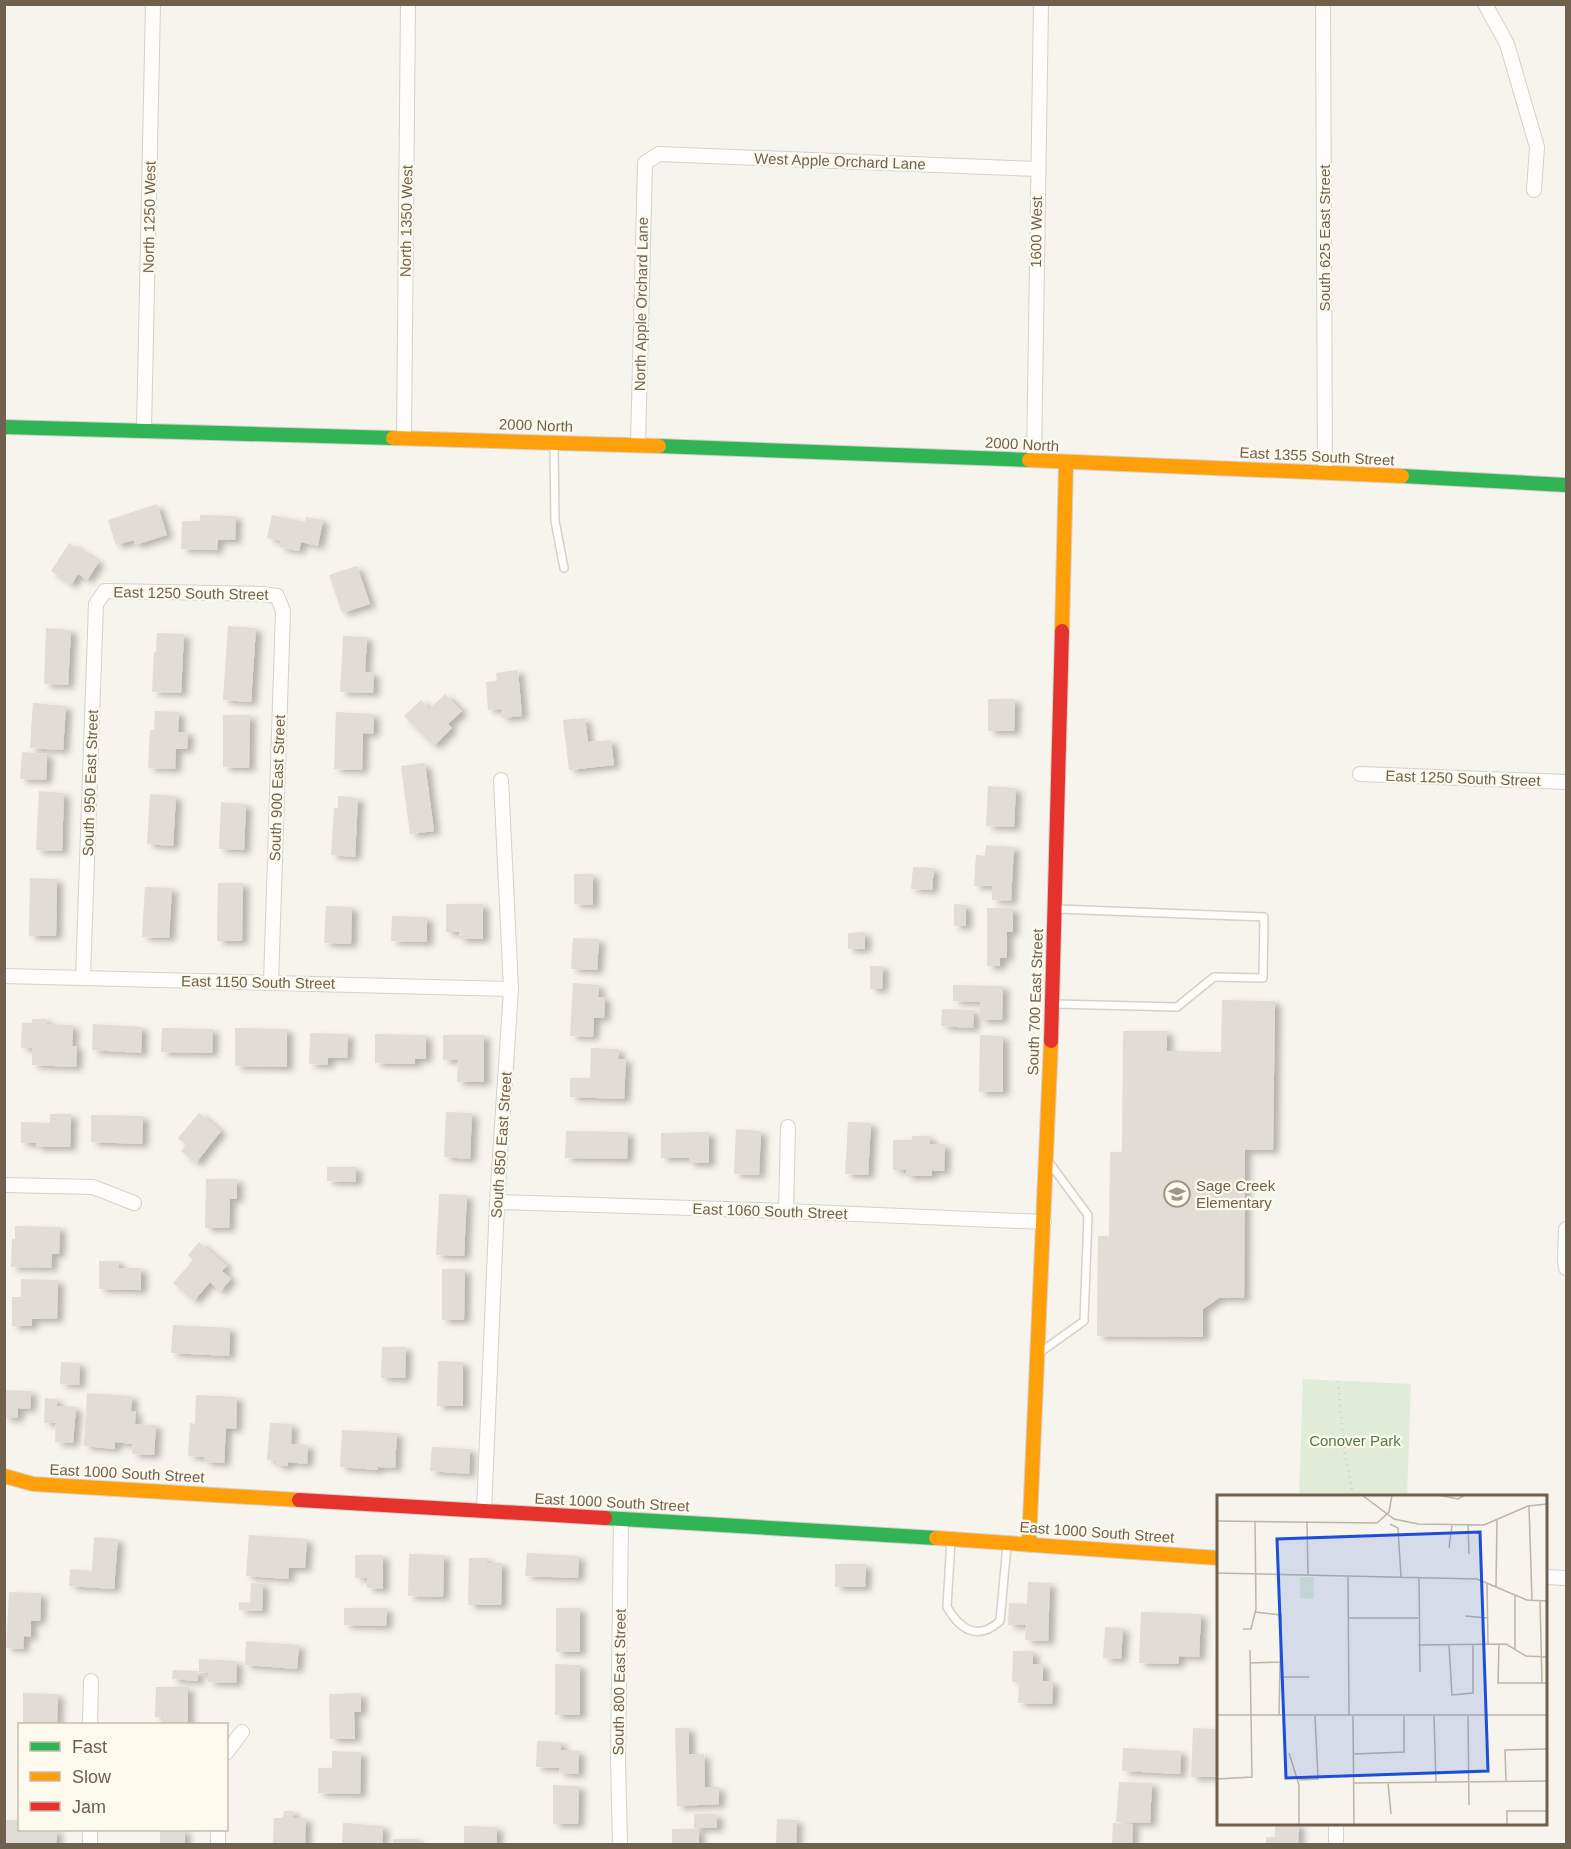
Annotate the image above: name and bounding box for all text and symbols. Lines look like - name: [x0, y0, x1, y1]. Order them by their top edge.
- street label: West Apple Orchard Lane: [754, 150, 926, 172]
- street label: North 1250 West: [140, 160, 158, 273]
- street label: North 1350 West: [397, 164, 415, 277]
- street label: South 625 East Street: [1316, 164, 1333, 311]
- street label: 1600 West: [1027, 195, 1045, 268]
- street label: North Apple Orchard Lane: [631, 217, 651, 391]
- street label: 2000 North: [499, 415, 573, 435]
- street label: 2000 North: [984, 434, 1060, 454]
- street label: East 1355 South Street: [1239, 443, 1396, 469]
- street label: East 1250 South Street: [113, 583, 270, 603]
- street label: South 950 East Street: [79, 709, 101, 857]
- street label: South 900 East Street: [266, 714, 288, 862]
- street label: East 1250 South Street: [1385, 767, 1542, 789]
- street label: South 700 East Street: [1024, 928, 1046, 1076]
- street label: East 1150 South Street: [181, 972, 336, 992]
- street label: South 850 East Street: [487, 1070, 515, 1219]
- place label: Sage Creek Elementary: [1196, 1177, 1276, 1211]
- school or university icon: Sage Creek Elementary: [1162, 1179, 1192, 1209]
- street label: East 1060 South Street: [692, 1200, 849, 1222]
- park label: Conover Park: [1309, 1432, 1401, 1449]
- street label: East 1000 South Street: [49, 1460, 206, 1486]
- street label: East 1000 South Street: [534, 1489, 691, 1515]
- inset map: [1217, 1495, 1547, 1825]
- street label: East 1000 South Street: [1019, 1518, 1176, 1546]
- street label: South 800 East Street: [609, 1608, 629, 1756]
- legend: [18, 1723, 228, 1831]
- text: Fast: [72, 1737, 107, 1757]
- text: Slow: [72, 1767, 112, 1787]
- text: Jam: [72, 1797, 106, 1817]

